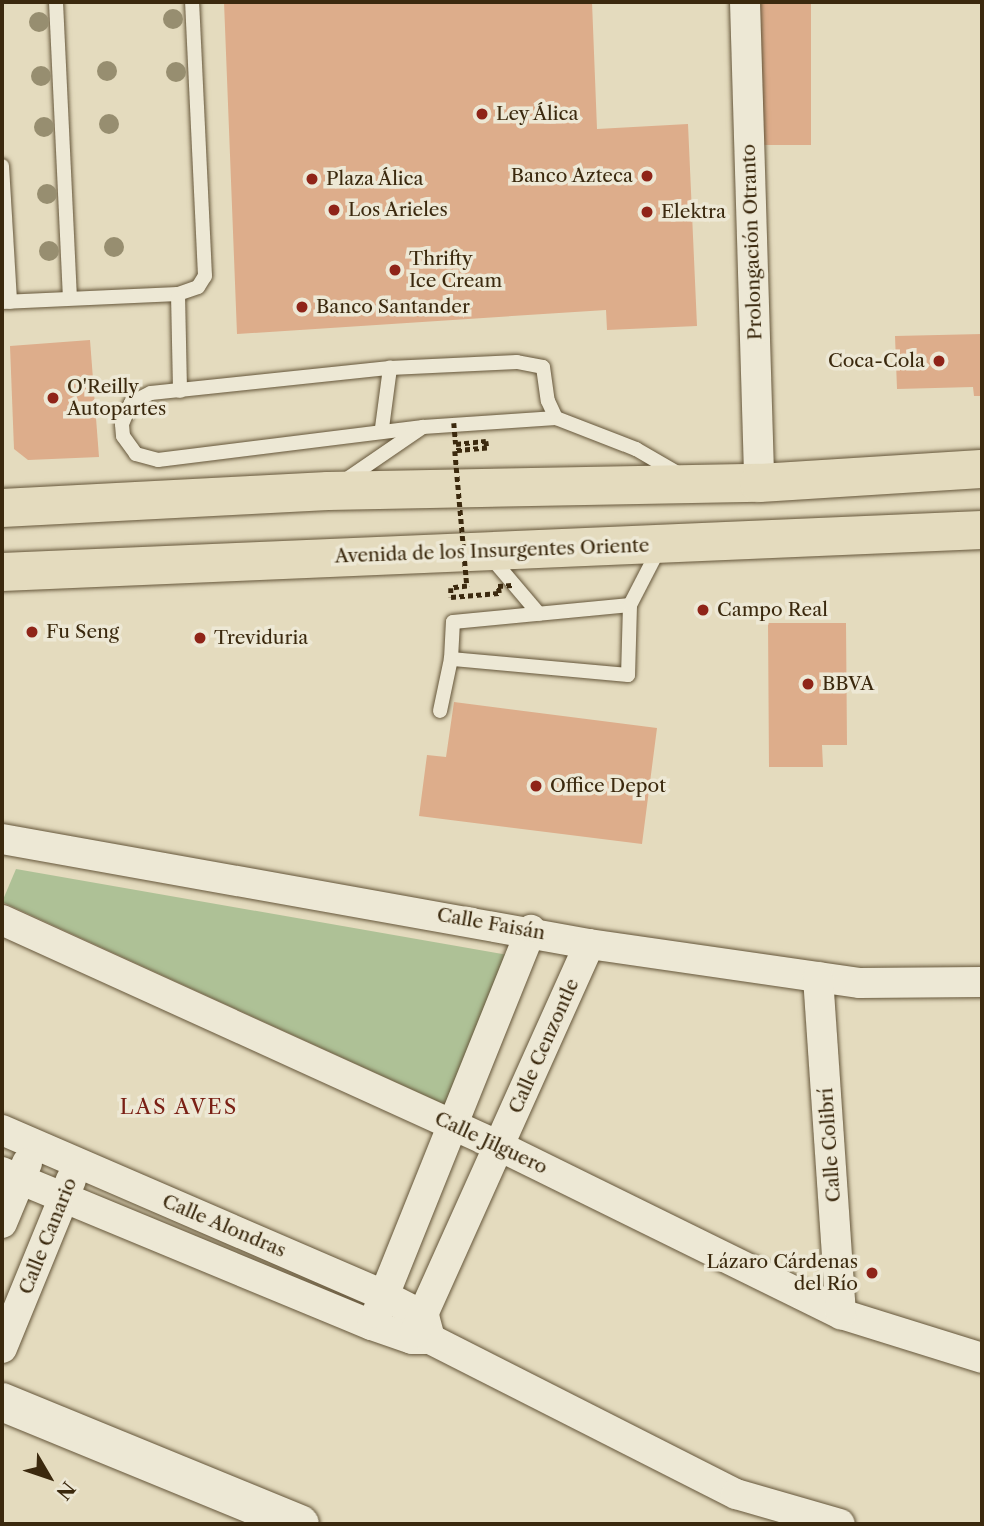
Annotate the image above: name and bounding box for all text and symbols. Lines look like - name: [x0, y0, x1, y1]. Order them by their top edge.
- place label: Ley Álica: [496, 103, 580, 125]
- marker: Ley Álica: [474, 106, 490, 122]
- street label: Prolongación Otranto: [737, 144, 767, 340]
- place label: Banco Azteca: [510, 165, 633, 187]
- place label: Plaza Álica: [326, 168, 425, 190]
- marker: Banco Azteca: [639, 168, 655, 184]
- marker: Plaza Álica: [304, 171, 320, 187]
- place label: Los Arieles: [348, 199, 448, 221]
- place label: Elektra: [661, 201, 726, 223]
- marker: Los Arieles: [326, 202, 342, 218]
- marker: Elektra: [639, 204, 655, 220]
- place label: Thrifty Ice Cream: [409, 248, 502, 292]
- marker: Thrifty Ice Cream: [387, 262, 403, 278]
- place label: Banco Santander: [316, 296, 470, 318]
- marker: Banco Santander: [294, 299, 310, 315]
- place label: Coca-Cola: [828, 350, 925, 372]
- marker: Coca-Cola: [931, 353, 947, 369]
- place label: O'Reilly Autopartes: [67, 376, 166, 420]
- marker: O'Reilly Autopartes: [45, 390, 61, 406]
- street label: Avenida de los Insurgentes Oriente: [334, 534, 650, 568]
- place label: Campo Real: [717, 599, 828, 621]
- marker: Campo Real: [695, 602, 711, 618]
- place label: Fu Seng: [46, 621, 119, 643]
- marker: Fu Seng: [24, 624, 40, 640]
- place label: Treviduria: [214, 627, 308, 649]
- marker: Treviduria: [192, 630, 208, 646]
- place label: BBVA: [822, 673, 874, 695]
- marker: BBVA: [800, 676, 816, 692]
- place label: Office Depot: [550, 775, 666, 797]
- marker: Office Depot: [528, 778, 544, 794]
- street label: Calle Faisán: [435, 903, 547, 945]
- street label: Calle Cenzontle: [504, 975, 584, 1117]
- street label: Calle Colibrí: [815, 1087, 845, 1203]
- district label: LAS AVES: [120, 1094, 238, 1120]
- street label: Calle Jilguero: [431, 1107, 551, 1179]
- street label: Calle Canario: [14, 1174, 82, 1298]
- street label: Calle Alondras: [158, 1190, 290, 1262]
- place label: Lázaro Cárdenas del Río: [706, 1251, 858, 1295]
- marker: Lázaro Cárdenas del Río: [864, 1265, 880, 1281]
- north arrow: [14, 1442, 84, 1512]
- text: N: [52, 1477, 80, 1504]

